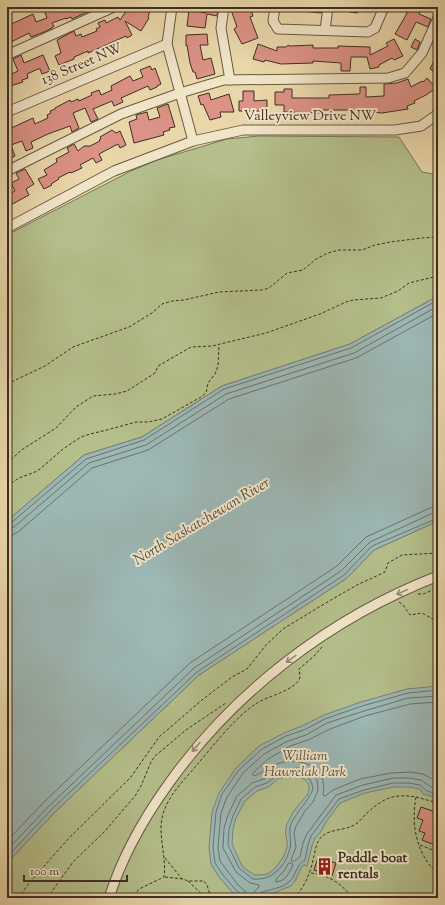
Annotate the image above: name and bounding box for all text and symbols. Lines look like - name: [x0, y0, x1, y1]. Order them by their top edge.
- street label: 138 Street NW: [38, 39, 126, 91]
- street label: Valleyview Drive NW: [244, 107, 377, 127]
- water label: North Saskatchewan River: [130, 472, 275, 571]
- one-way arrow: [397, 589, 409, 596]
- one-way arrow: [286, 655, 297, 663]
- one-way arrow: [192, 742, 201, 753]
- park label: William Hawrelak Park: [264, 747, 347, 783]
- place label: Paddle boat rentals: [338, 849, 408, 885]
- scale bar: [24, 857, 127, 883]
- building icon: Paddle boat rentals: [315, 857, 335, 877]
- text: 100 m: [30, 863, 59, 881]

